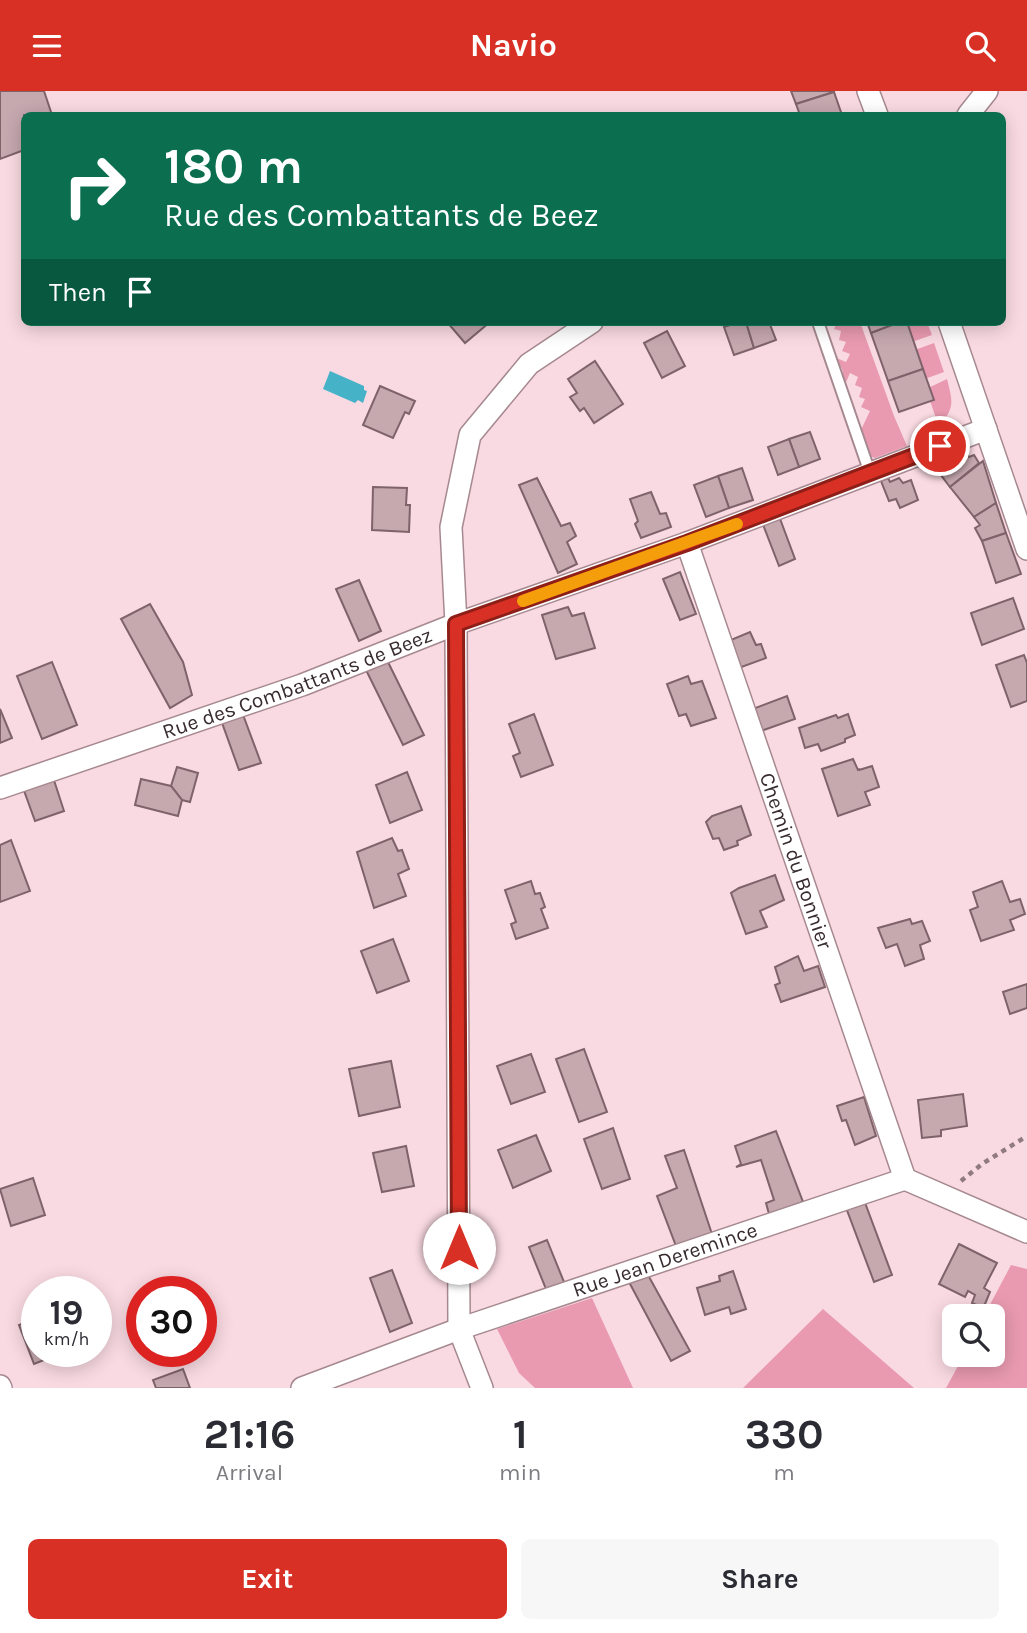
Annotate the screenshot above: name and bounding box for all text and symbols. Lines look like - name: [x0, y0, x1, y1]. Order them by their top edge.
- icon: menu: [28, 27, 66, 65]
- text: Navio: [470, 27, 557, 64]
- icon: search: [961, 27, 999, 65]
- text: 180 m: [164, 138, 303, 195]
- icon: right: [49, 140, 140, 231]
- text: Rue des Combattants de Beez: [164, 197, 599, 234]
- icon: arrive: [121, 273, 159, 311]
- text: Then: [49, 277, 107, 308]
- pin: [910, 416, 970, 476]
- icon: arrive: [921, 427, 959, 465]
- street label: Rue des Combattants de Beez: [159, 623, 435, 744]
- street label: Chemin du Bonnier: [755, 770, 837, 952]
- position arrow: [422, 1211, 496, 1285]
- street label: Rue Jean Deremince: [570, 1218, 760, 1302]
- speed limit sign: 30: [126, 1276, 217, 1367]
- text: 19: [50, 1292, 83, 1333]
- map controls: [942, 1304, 1005, 1367]
- button: search: [942, 1304, 1005, 1367]
- text: km/h: [44, 1328, 89, 1350]
- text: 21:16: [203, 1409, 296, 1459]
- text: 1: [513, 1409, 528, 1459]
- text: 330: [745, 1409, 824, 1459]
- text: Arrival: [216, 1459, 283, 1486]
- text: min: [499, 1459, 541, 1486]
- text: m: [773, 1459, 795, 1486]
- button: Exit: [28, 1539, 507, 1619]
- button: Share: [521, 1539, 999, 1619]

